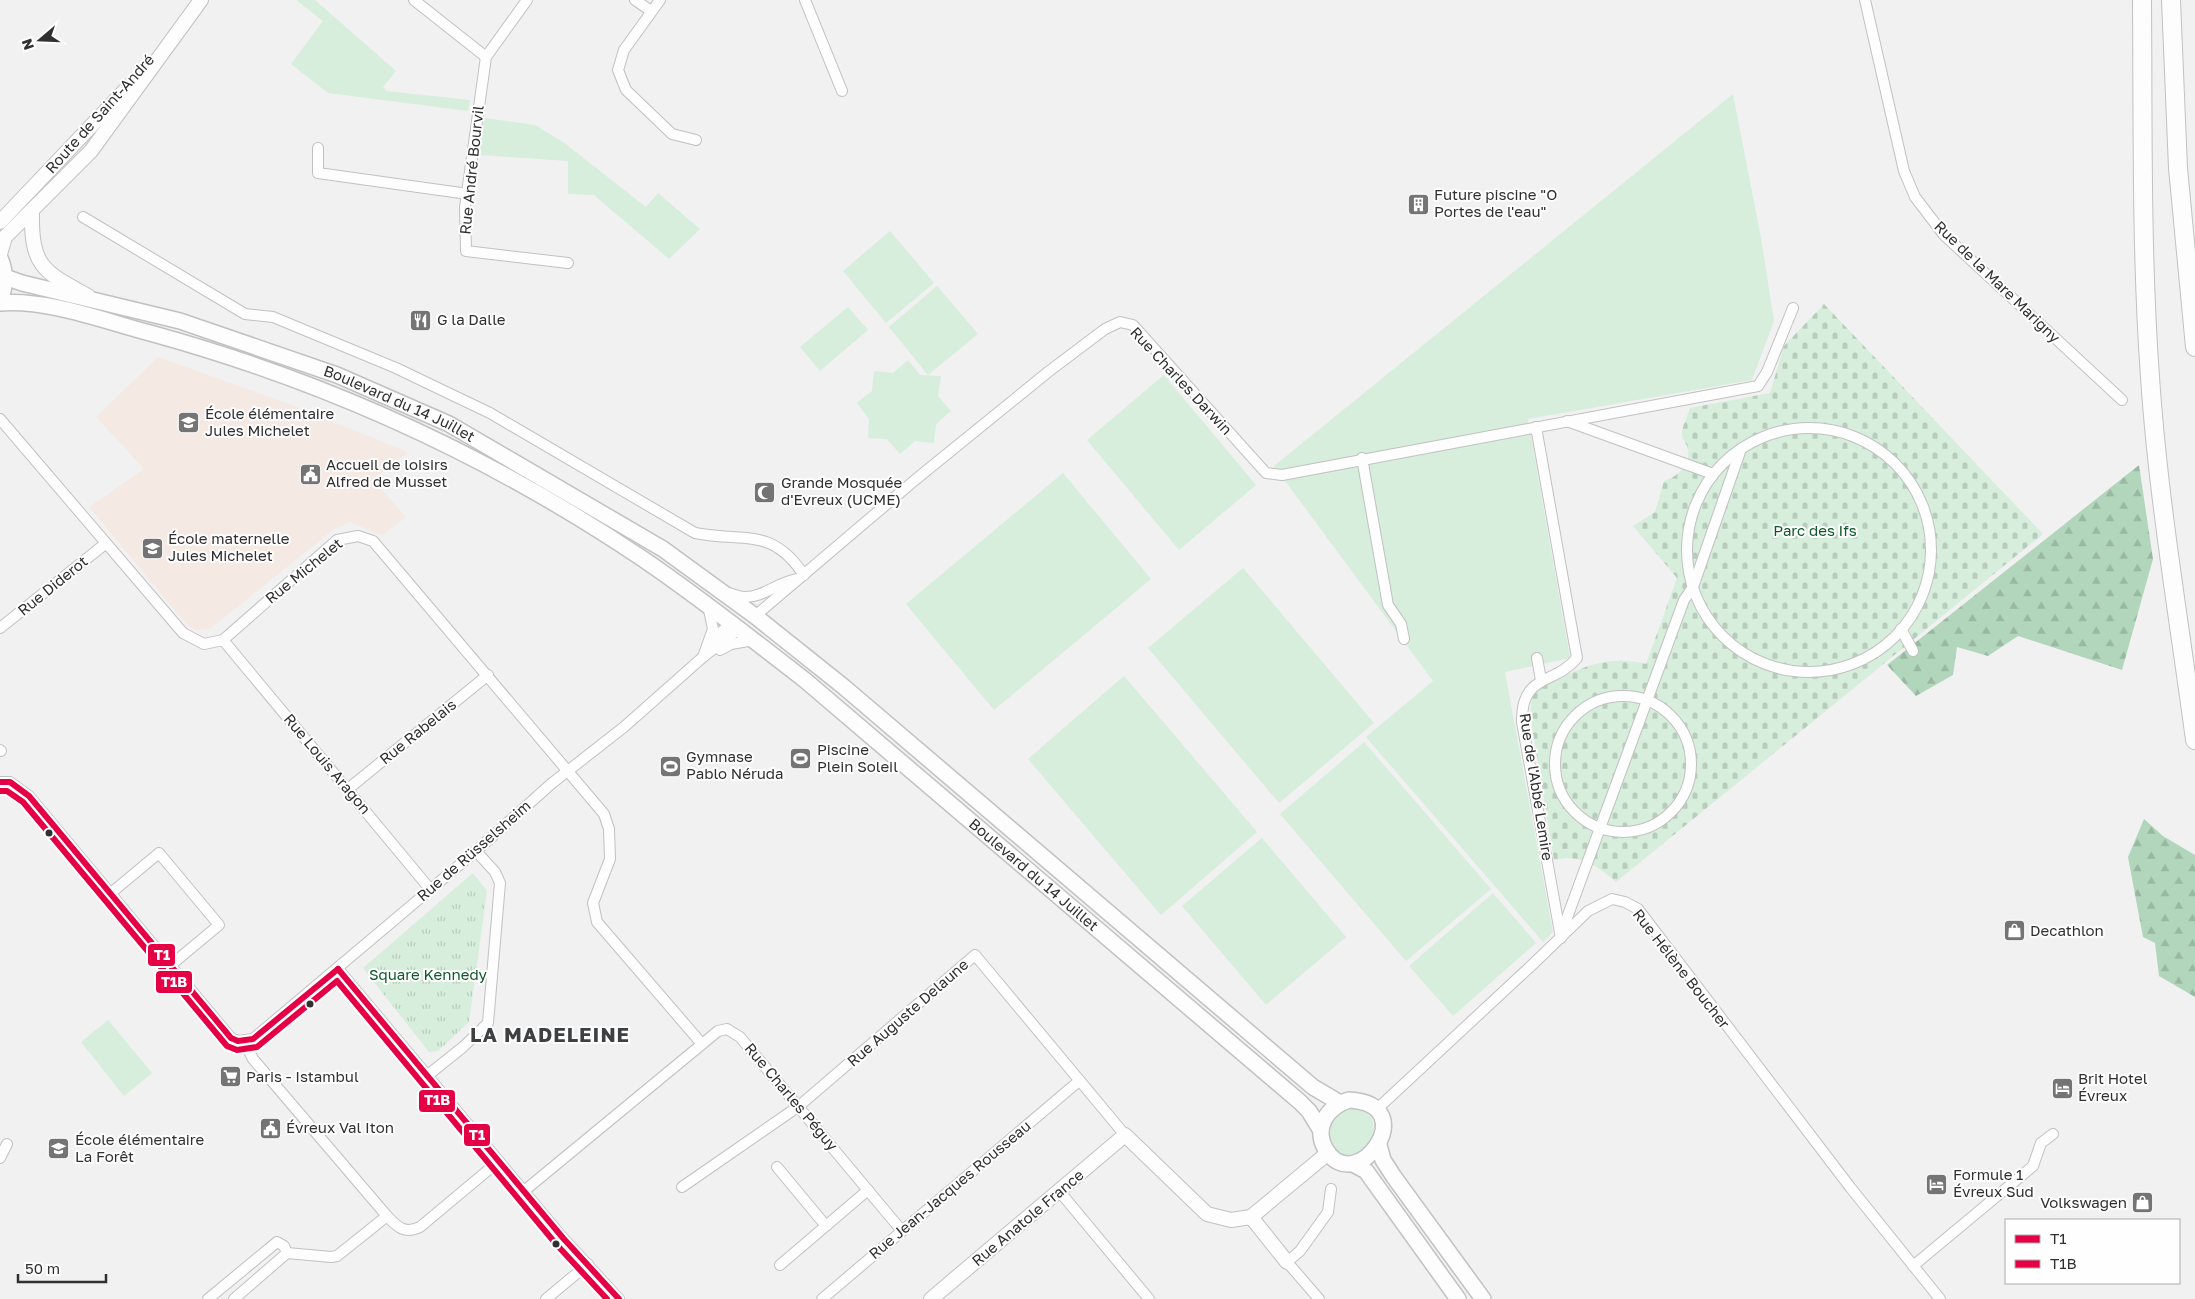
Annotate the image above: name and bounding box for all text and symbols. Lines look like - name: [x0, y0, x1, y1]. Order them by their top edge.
- north arrow: [15, 15, 65, 65]
- text: N: [17, 37, 37, 52]
- street label: Route de Saint-André: [41, 50, 158, 176]
- street label: Rue André Bourvil: [455, 104, 487, 235]
- place label: Future piscine "O Portes de l'eau": [1434, 185, 1557, 220]
- building icon: Future piscine "O Portes de l'eau": [1406, 192, 1430, 216]
- street label: Rue de la Mare Marigny: [1931, 217, 2065, 346]
- restaurant icon: G la Dalle: [409, 308, 433, 332]
- place label: G la Dalle: [437, 310, 506, 328]
- street label: Rue Charles Darwin: [1127, 323, 1236, 438]
- street label: Boulevard du 14 Juillet: [321, 361, 479, 445]
- place label: École élémentaire Jules Michelet: [205, 404, 335, 439]
- school or university icon: École élémentaire Jules Michelet: [177, 411, 201, 435]
- place label: Accueil de loisirs Alfred de Musset: [326, 455, 448, 490]
- public building icon: Accueil de loisirs Alfred de Musset: [298, 462, 322, 486]
- place label: Grande Mosquée d'Evreux (UCME): [781, 473, 903, 508]
- mosque icon: Grande Mosquée d'Evreux (UCME): [753, 480, 777, 504]
- park label: Parc des Ifs: [1773, 521, 1857, 539]
- place label: École maternelle Jules Michelet: [168, 529, 290, 564]
- street label: Rue Michelet: [261, 534, 345, 607]
- school or university icon: École maternelle Jules Michelet: [140, 536, 164, 560]
- street label: Rue Diderot: [14, 552, 91, 619]
- street label: Rue Rabelais: [376, 695, 459, 768]
- street label: Rue Louis Aragon: [281, 710, 375, 817]
- street label: Rue de l'Abbé Lemire: [1516, 712, 1558, 862]
- place label: Piscine Plein Soleil: [817, 740, 898, 775]
- place label: Gymnase Pablo Néruda: [686, 747, 784, 782]
- sports icon: Piscine Plein Soleil: [789, 747, 813, 771]
- sports icon: Gymnase Pablo Néruda: [658, 754, 682, 778]
- street label: Rue de Rüsselsheim: [413, 796, 534, 904]
- street label: Boulevard du 14 Juillet: [966, 814, 1103, 934]
- unlabelled marker: [44, 828, 54, 838]
- street label: Rue Hélène Boucher: [1630, 905, 1734, 1032]
- shop icon: Decathlon: [2002, 919, 2026, 943]
- place label: Decathlon: [2030, 921, 2104, 939]
- line badge: T1: [147, 943, 176, 967]
- text: T1: [154, 946, 170, 963]
- street label: Rue Auguste Delaune: [843, 955, 972, 1070]
- park label: Square Kennedy: [369, 965, 488, 983]
- line badge: T1B: [155, 970, 193, 994]
- text: T1B: [161, 973, 187, 990]
- unlabelled marker: [305, 999, 315, 1009]
- district label: LA MADELEINE: [470, 1022, 630, 1046]
- street label: Rue Charles Péguy: [741, 1039, 843, 1154]
- supermarket icon: Paris - Istambul: [218, 1065, 242, 1089]
- place label: Paris - Istambul: [246, 1067, 359, 1085]
- place label: Brit Hotel Évreux: [2078, 1069, 2148, 1104]
- hotel icon: Brit Hotel Évreux: [2050, 1076, 2074, 1100]
- line badge: T1B: [418, 1089, 456, 1113]
- text: T1B: [424, 1091, 450, 1108]
- public building icon: Évreux Val Iton: [258, 1116, 282, 1140]
- street label: Rue Jean-Jacques Rousseau: [865, 1116, 1034, 1262]
- place label: Évreux Val Iton: [286, 1118, 394, 1136]
- line badge: T1: [463, 1123, 491, 1147]
- text: T1: [469, 1126, 485, 1143]
- place label: École élémentaire La Forêt: [75, 1130, 205, 1165]
- school or university icon: École élémentaire La Forêt: [47, 1137, 71, 1161]
- street label: Rue Anatole France: [968, 1165, 1087, 1269]
- place label: Formule 1 Évreux Sud: [1953, 1165, 2034, 1200]
- hotel icon: Formule 1 Évreux Sud: [1925, 1172, 1949, 1196]
- shop icon: Volkswagen: [2131, 1191, 2155, 1215]
- place label: Volkswagen: [2040, 1193, 2127, 1211]
- legend: [2005, 1219, 2180, 1284]
- text: T1: [2050, 1229, 2067, 1247]
- unlabelled marker: [551, 1239, 561, 1249]
- scale bar: [18, 1252, 105, 1284]
- text: T1B: [2050, 1254, 2077, 1272]
- text: 50 m: [25, 1259, 60, 1277]

